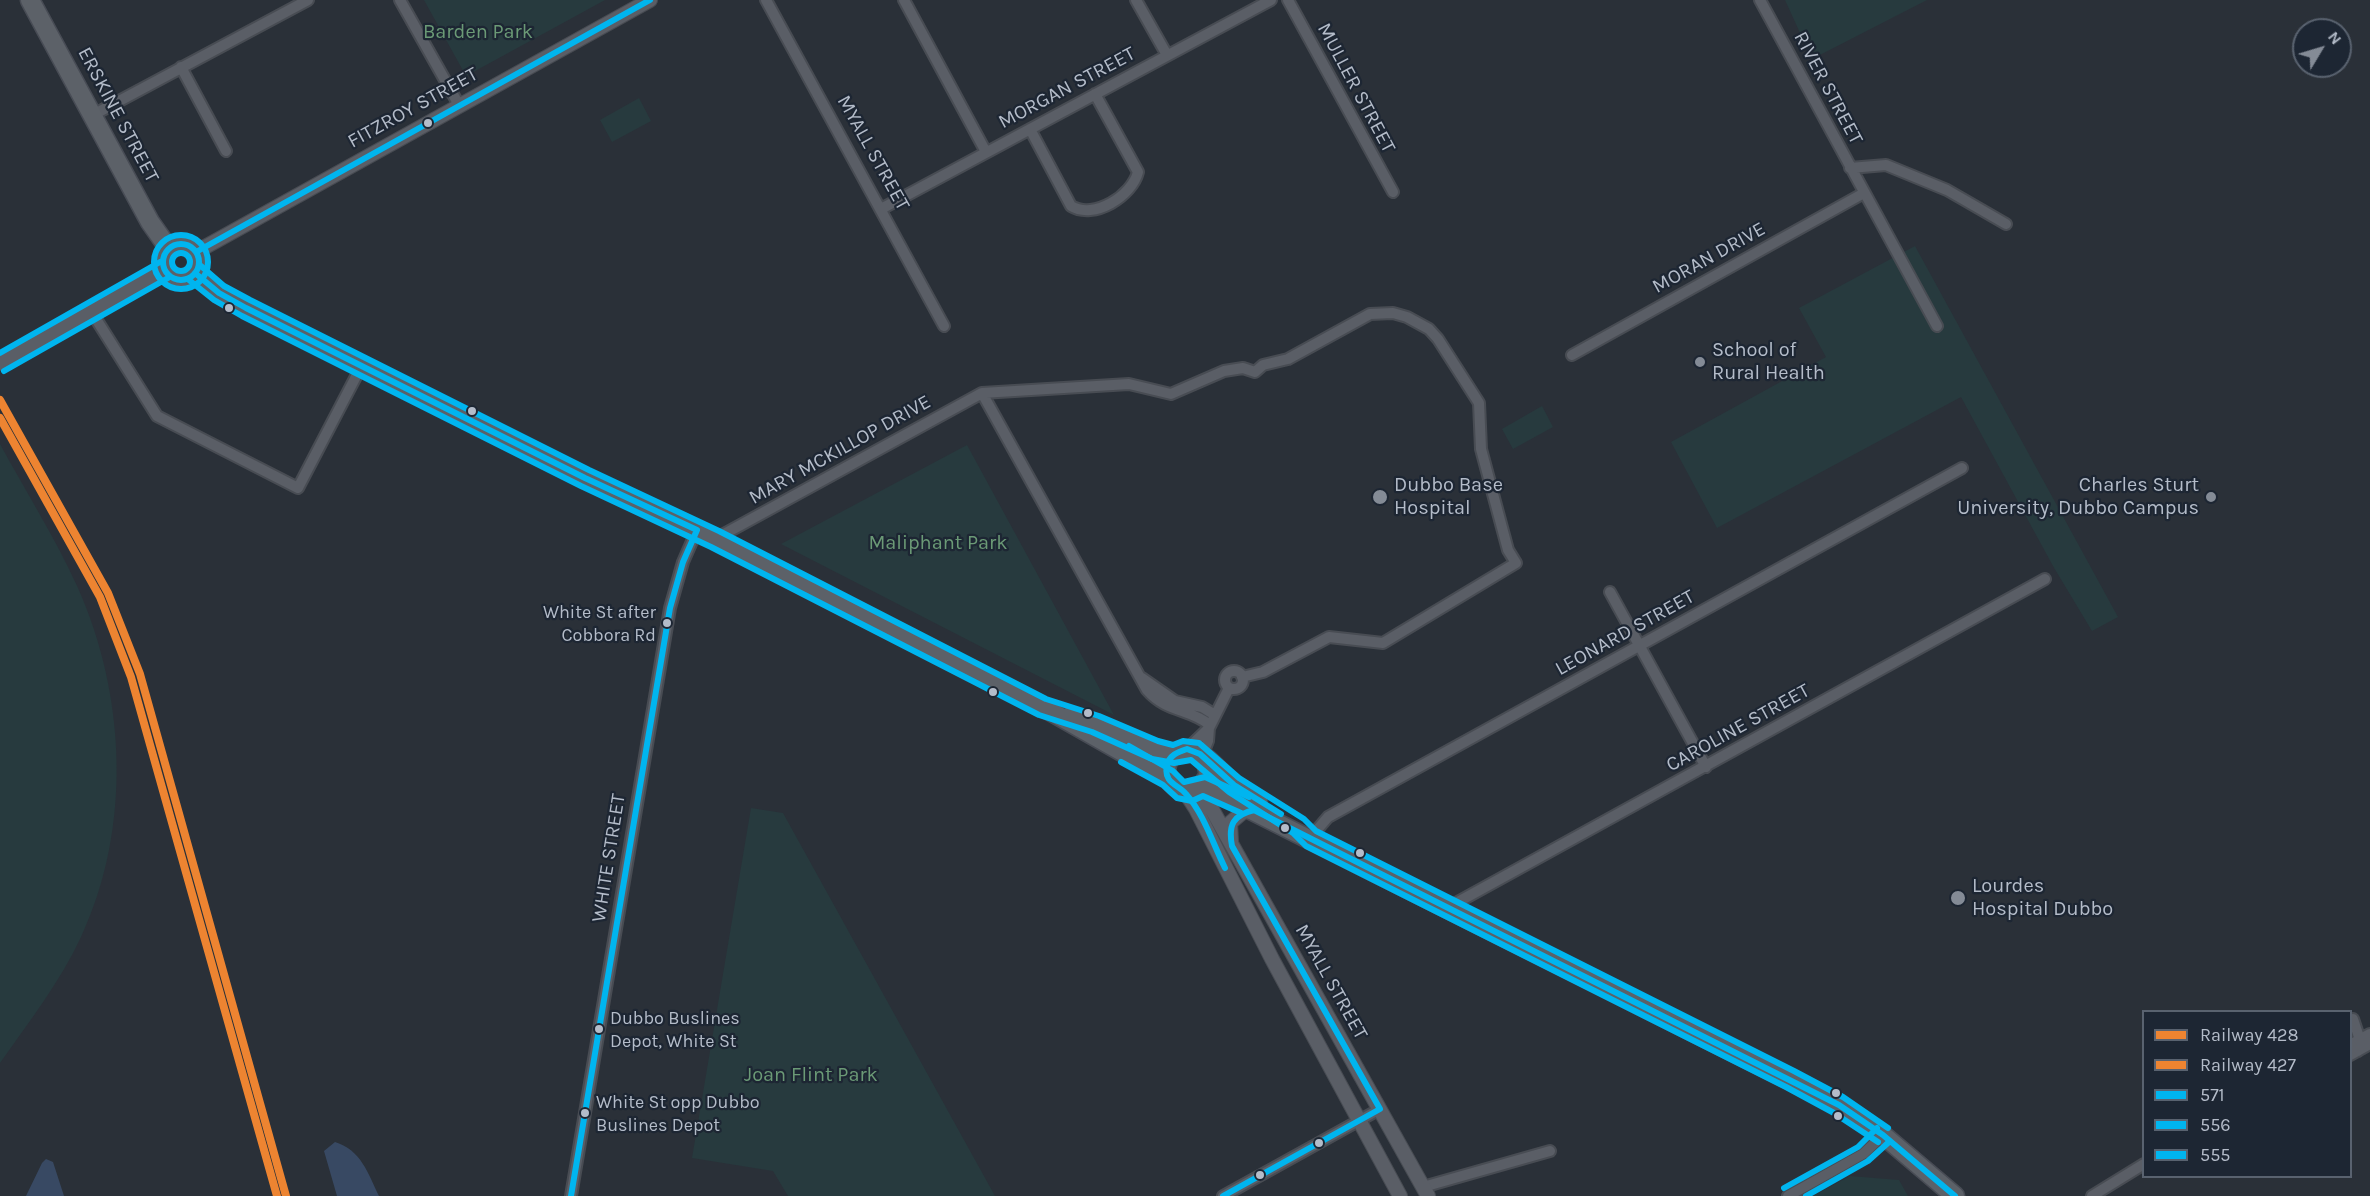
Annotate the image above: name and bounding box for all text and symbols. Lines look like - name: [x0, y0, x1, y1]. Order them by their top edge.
- north arrow: [2292, 18, 2352, 78]
- street label: MULLER STREET: [1312, 19, 1400, 157]
- park label: Barden Park: [423, 20, 533, 44]
- text: N: [2324, 27, 2346, 48]
- street label: RIVER STREET: [1788, 28, 1868, 148]
- street label: MORGAN STREET: [994, 42, 1140, 134]
- street label: ERSKINE STREET: [72, 43, 164, 187]
- street label: FITZROY STREET: [344, 62, 482, 154]
- street label: MYALL STREET: [831, 91, 915, 215]
- unlabelled marker: [422, 117, 434, 129]
- street label: MORAN DRIVE: [1648, 217, 1770, 299]
- unlabelled marker: [223, 302, 235, 314]
- place label: School of Rural Health: [1712, 338, 1825, 385]
- marker: School of Rural Health: [1693, 355, 1707, 369]
- street label: MARY MCKILLOP DRIVE: [745, 390, 935, 510]
- unlabelled marker: [466, 405, 478, 417]
- place label: Dubbo Base Hospital: [1394, 473, 1503, 520]
- place label: Charles Sturt University, Dubbo Campus: [1957, 473, 2199, 520]
- marker: Dubbo Base Hospital: [1371, 488, 1389, 506]
- marker: Charles Sturt University, Dubbo Campus: [2204, 490, 2218, 504]
- park label: Maliphant Park: [868, 531, 1008, 555]
- street label: LEONARD STREET: [1551, 585, 1699, 681]
- place label: White St after Cobbora Rd: [543, 602, 656, 644]
- marker: White St after Cobbora Rd: [661, 617, 673, 629]
- street label: CAROLINE STREET: [1662, 679, 1814, 777]
- unlabelled marker: [987, 686, 999, 698]
- unlabelled marker: [1082, 707, 1094, 719]
- street label: WHITE STREET: [587, 792, 631, 924]
- unlabelled marker: [1279, 822, 1291, 834]
- unlabelled marker: [1354, 847, 1366, 859]
- place label: Lourdes Hospital Dubbo: [1972, 874, 2113, 921]
- marker: Lourdes Hospital Dubbo: [1949, 889, 1967, 907]
- street label: MYALL STREET: [1289, 920, 1373, 1044]
- place label: Dubbo Buslines Depot, White St: [610, 1008, 740, 1050]
- legend: [2142, 1010, 2352, 1178]
- marker: Dubbo Buslines Depot, White St: [593, 1023, 605, 1035]
- text: Railway 428: [2200, 1024, 2299, 1046]
- text: Railway 427: [2200, 1054, 2296, 1076]
- park label: Joan Flint Park: [744, 1063, 878, 1087]
- text: 571: [2200, 1084, 2225, 1106]
- unlabelled marker: [1830, 1087, 1842, 1099]
- place label: White St opp Dubbo Buslines Depot: [596, 1092, 760, 1134]
- marker: White St opp Dubbo Buslines Depot: [579, 1107, 591, 1119]
- unlabelled marker: [1832, 1110, 1844, 1122]
- text: 556: [2200, 1114, 2231, 1136]
- unlabelled marker: [1313, 1137, 1325, 1149]
- text: 555: [2200, 1144, 2230, 1166]
- unlabelled marker: [1254, 1169, 1266, 1181]

